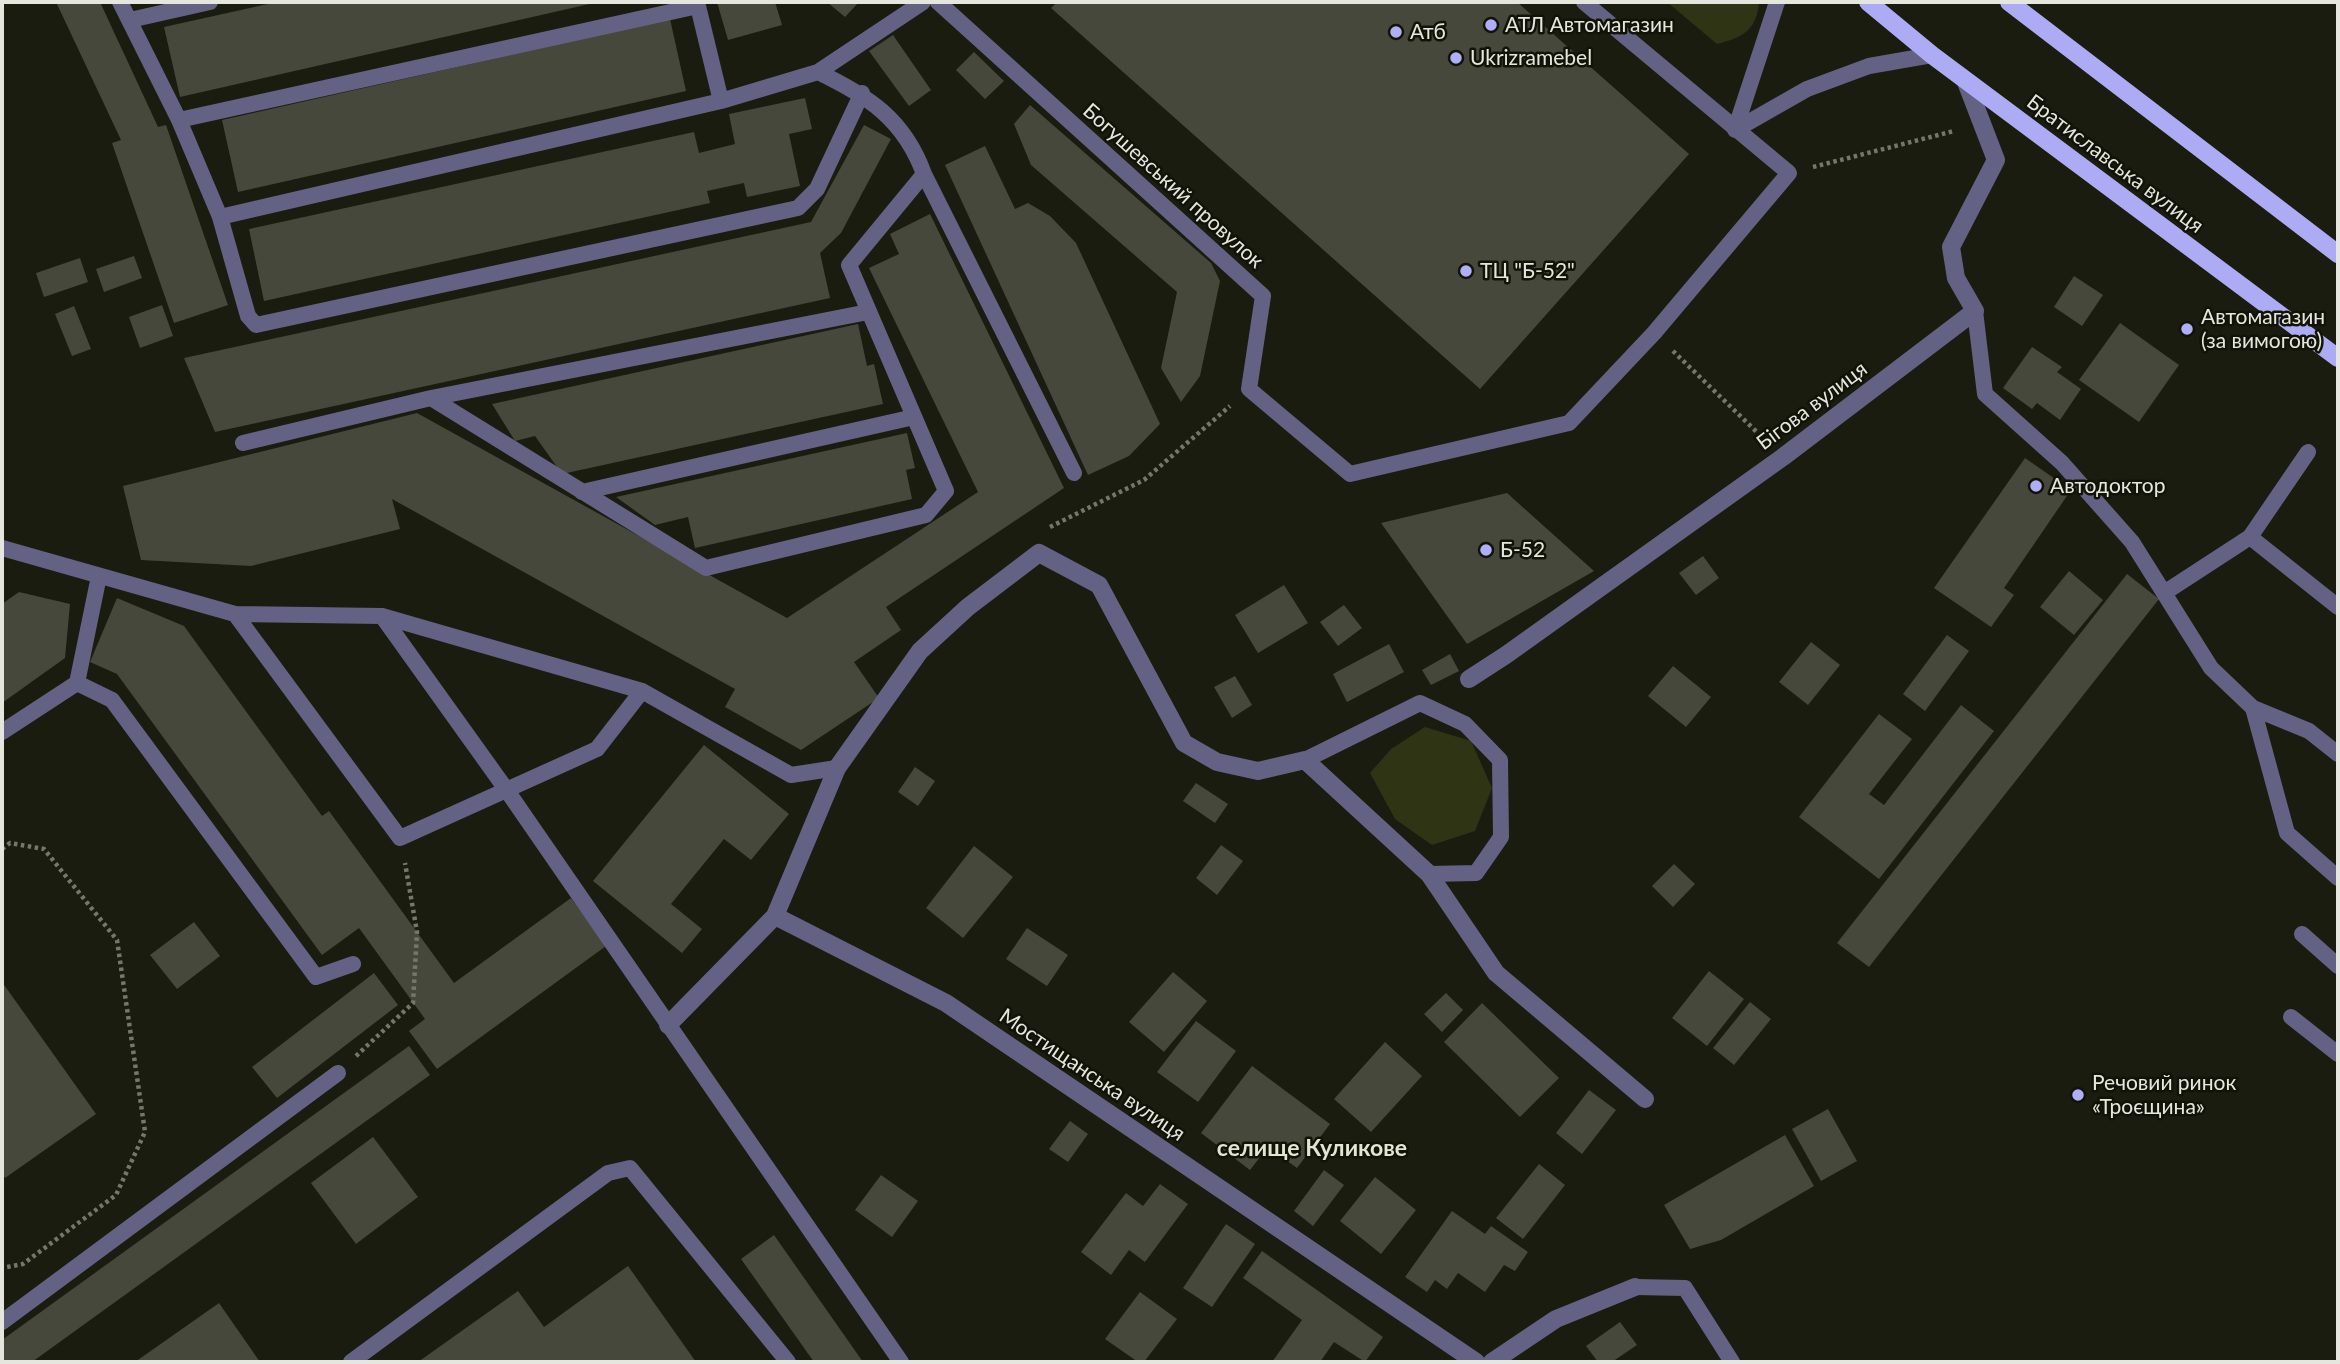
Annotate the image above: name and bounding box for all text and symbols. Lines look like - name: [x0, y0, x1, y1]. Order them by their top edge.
- place label: АТЛ Автомагазин: [1505, 12, 1674, 38]
- marker: АТЛ Автомагазин: [1483, 17, 1499, 33]
- place label: Атб: [1410, 19, 1446, 45]
- marker: Атб: [1388, 24, 1404, 40]
- place label: Ukrizramebel: [1470, 45, 1592, 71]
- marker: Ukrizramebel: [1448, 50, 1464, 66]
- street label: Братиславська вулиця: [2022, 89, 2208, 239]
- street label: Богушевський провулок: [1078, 98, 1268, 274]
- place label: ТЦ "Б-52": [1480, 258, 1575, 284]
- marker: ТЦ "Б-52": [1458, 263, 1474, 279]
- place label: Автомагазин (за вимогою): [2201, 304, 2325, 354]
- marker: Автомагазин (за вимогою): [2179, 321, 2195, 337]
- street label: Бігова вулиця: [1752, 356, 1872, 456]
- place label: Автодоктор: [2050, 473, 2166, 499]
- marker: Автодоктор: [2028, 478, 2044, 494]
- place label: Б-52: [1500, 537, 1545, 563]
- marker: Б-52: [1478, 542, 1494, 558]
- street label: Мостищанська вулиця: [994, 1003, 1190, 1147]
- place label: Речовий ринок «Троєщина»: [2092, 1070, 2236, 1120]
- marker: Речовий ринок «Троєщина»: [2070, 1087, 2086, 1103]
- district label: селище Куликове: [1217, 1135, 1407, 1163]

